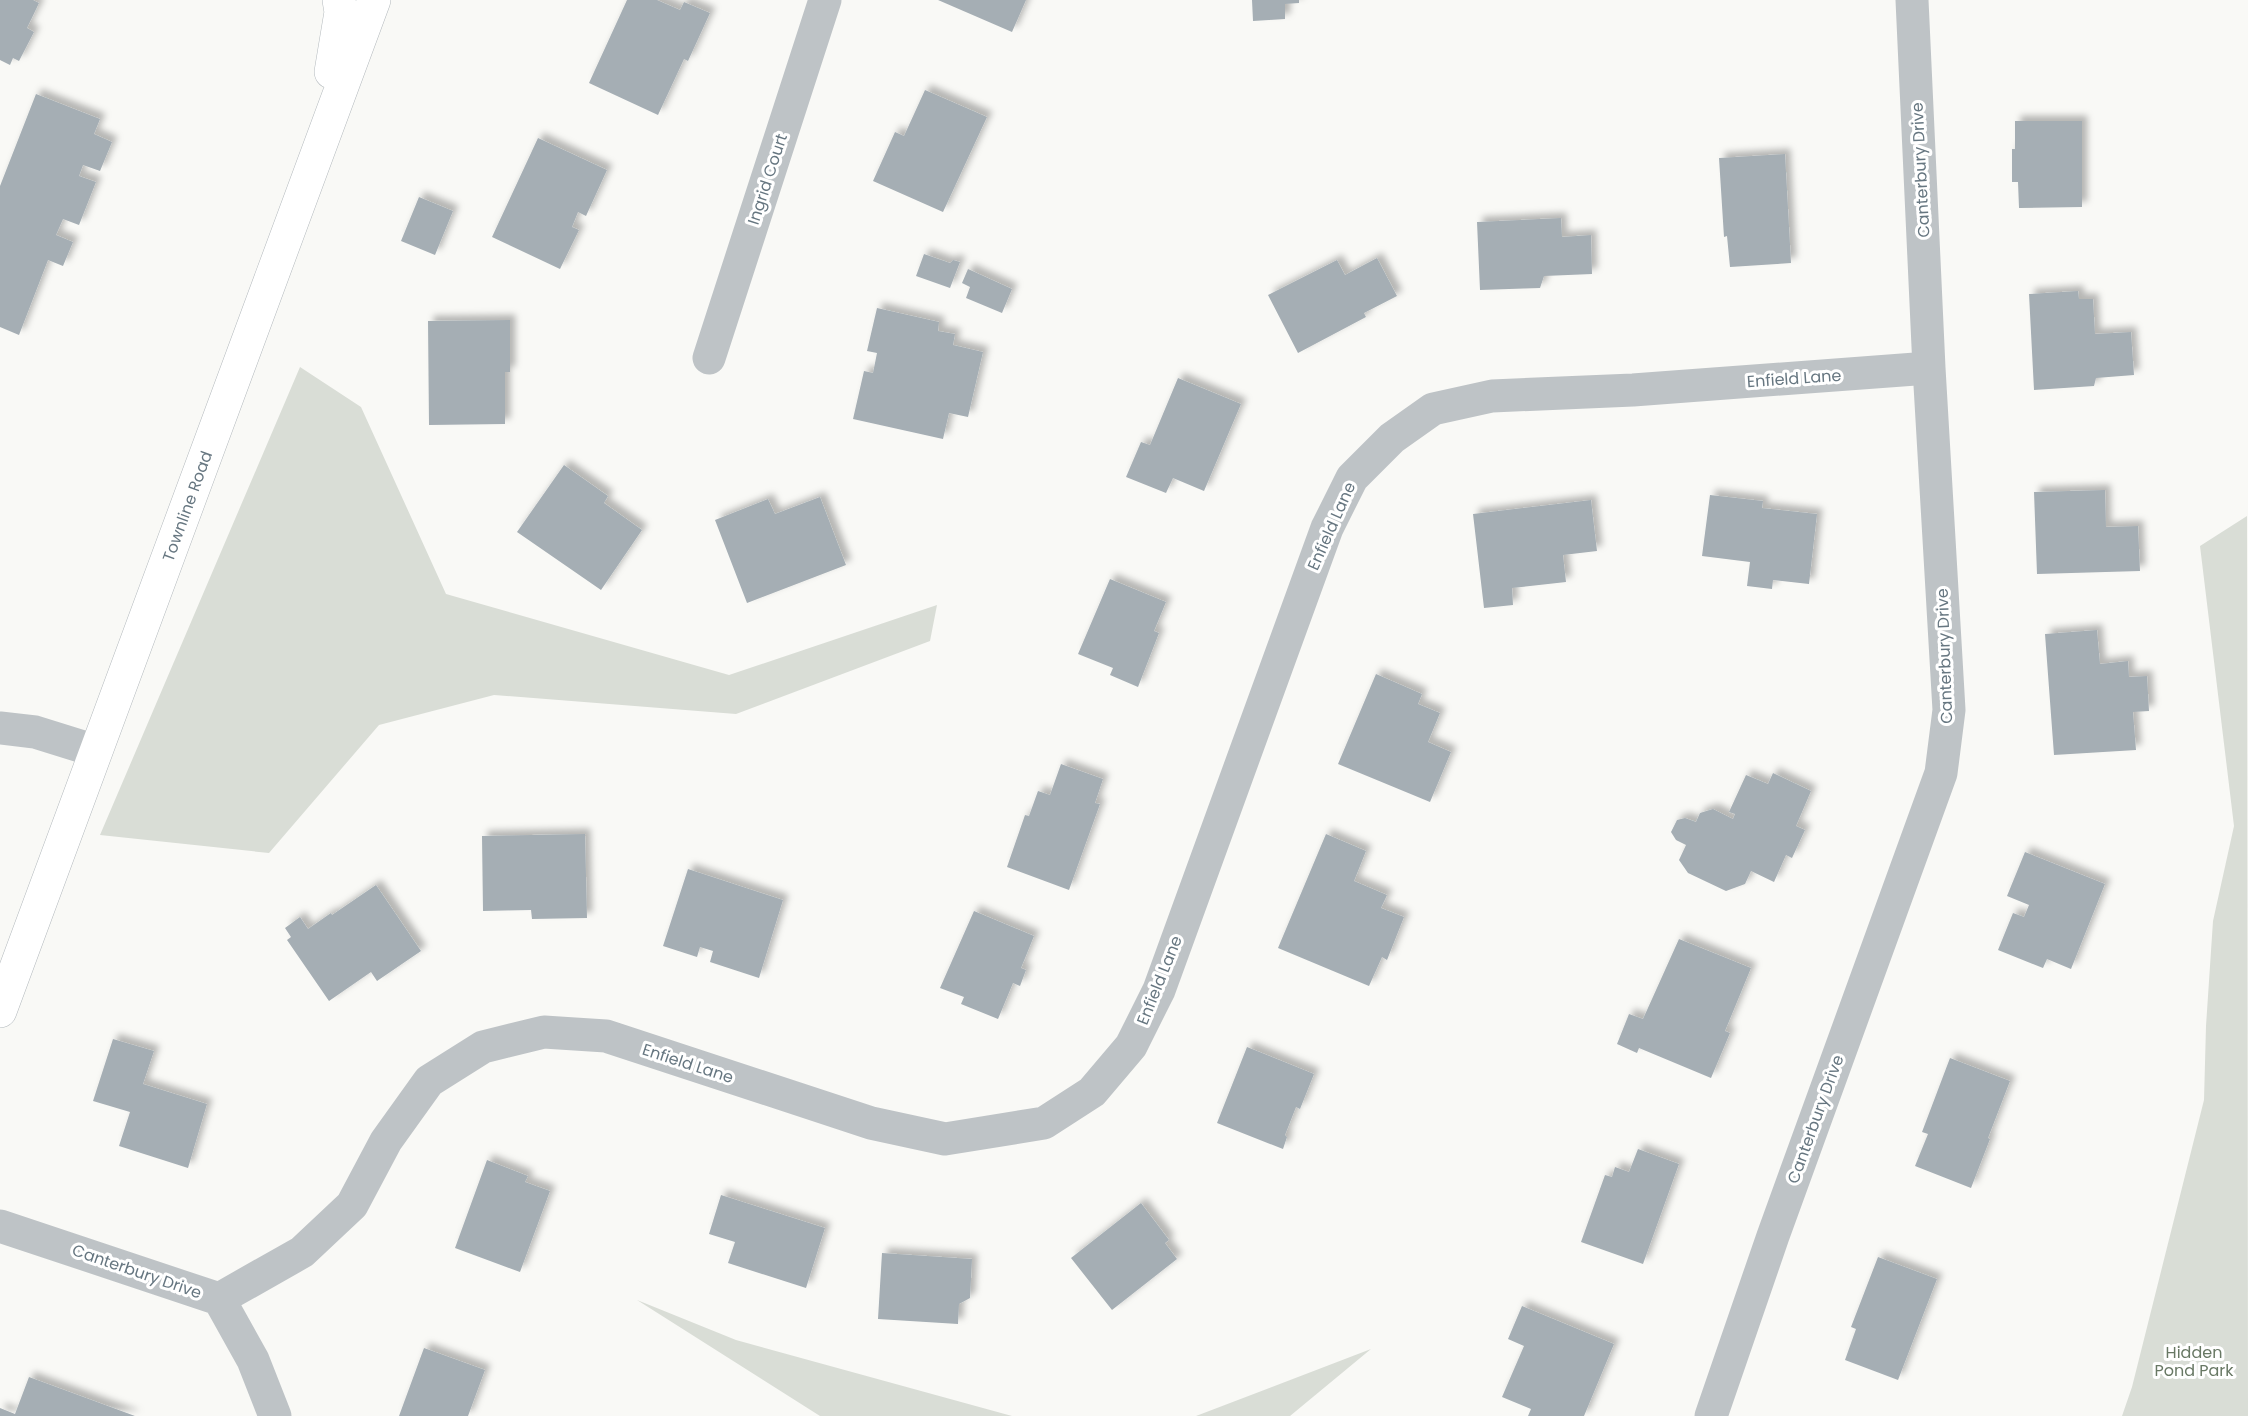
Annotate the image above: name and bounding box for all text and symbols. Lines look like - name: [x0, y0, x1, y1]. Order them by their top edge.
- street label: Canterbury Drive: [1905, 102, 1936, 238]
- street label: Ingrid Court: [742, 130, 793, 228]
- street label: Enfield Lane: [1746, 364, 1842, 393]
- street label: Townline Road: [157, 448, 218, 565]
- street label: Enfield Lane: [1302, 478, 1361, 574]
- street label: Canterbury Drive: [1931, 588, 1958, 724]
- street label: Enfield Lane: [1131, 932, 1188, 1028]
- street label: Enfield Lane: [639, 1038, 736, 1089]
- street label: Canterbury Drive: [1781, 1051, 1849, 1187]
- street label: Canterbury Drive: [69, 1239, 205, 1304]
- park label: Hidden Pond Park: [2154, 1341, 2234, 1382]

